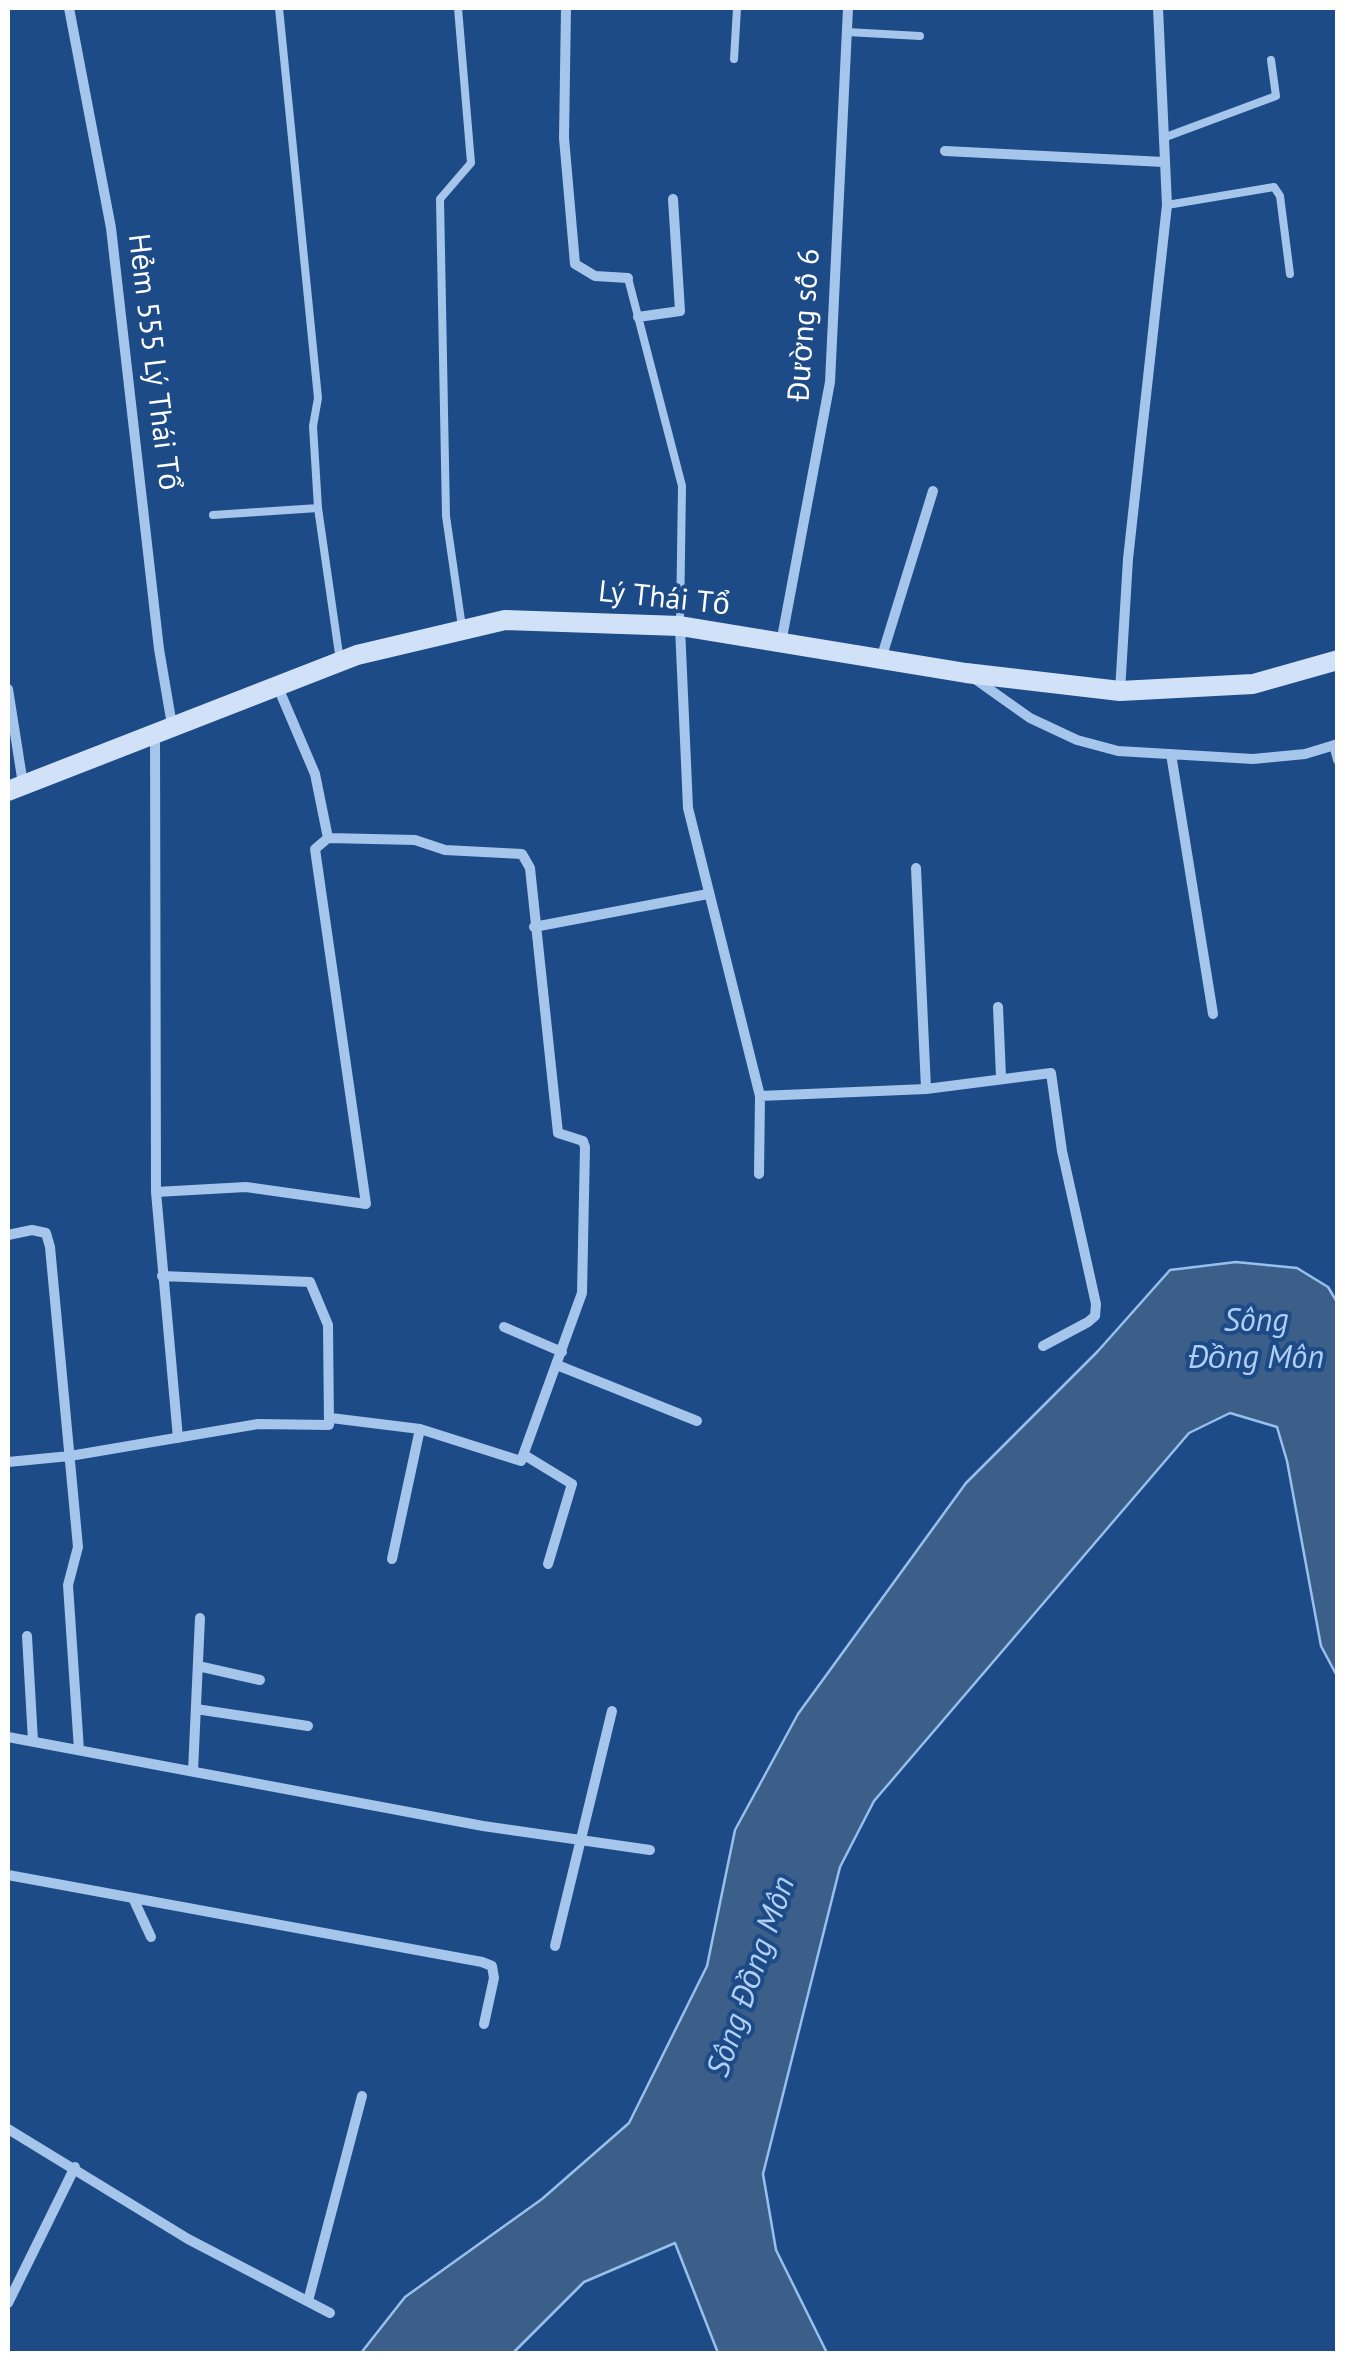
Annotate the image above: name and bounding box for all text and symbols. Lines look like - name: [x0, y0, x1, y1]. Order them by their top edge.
- street label: Hẻm 555 Lý Thái Tổ: [119, 232, 187, 492]
- street label: Đường số 6: [782, 247, 828, 403]
- street label: Lý Thái Tổ: [597, 574, 731, 624]
- water label: Sông Đồng Môn: [1188, 1303, 1324, 1378]
- water label: Sông Đồng Môn: [700, 1872, 804, 2082]

